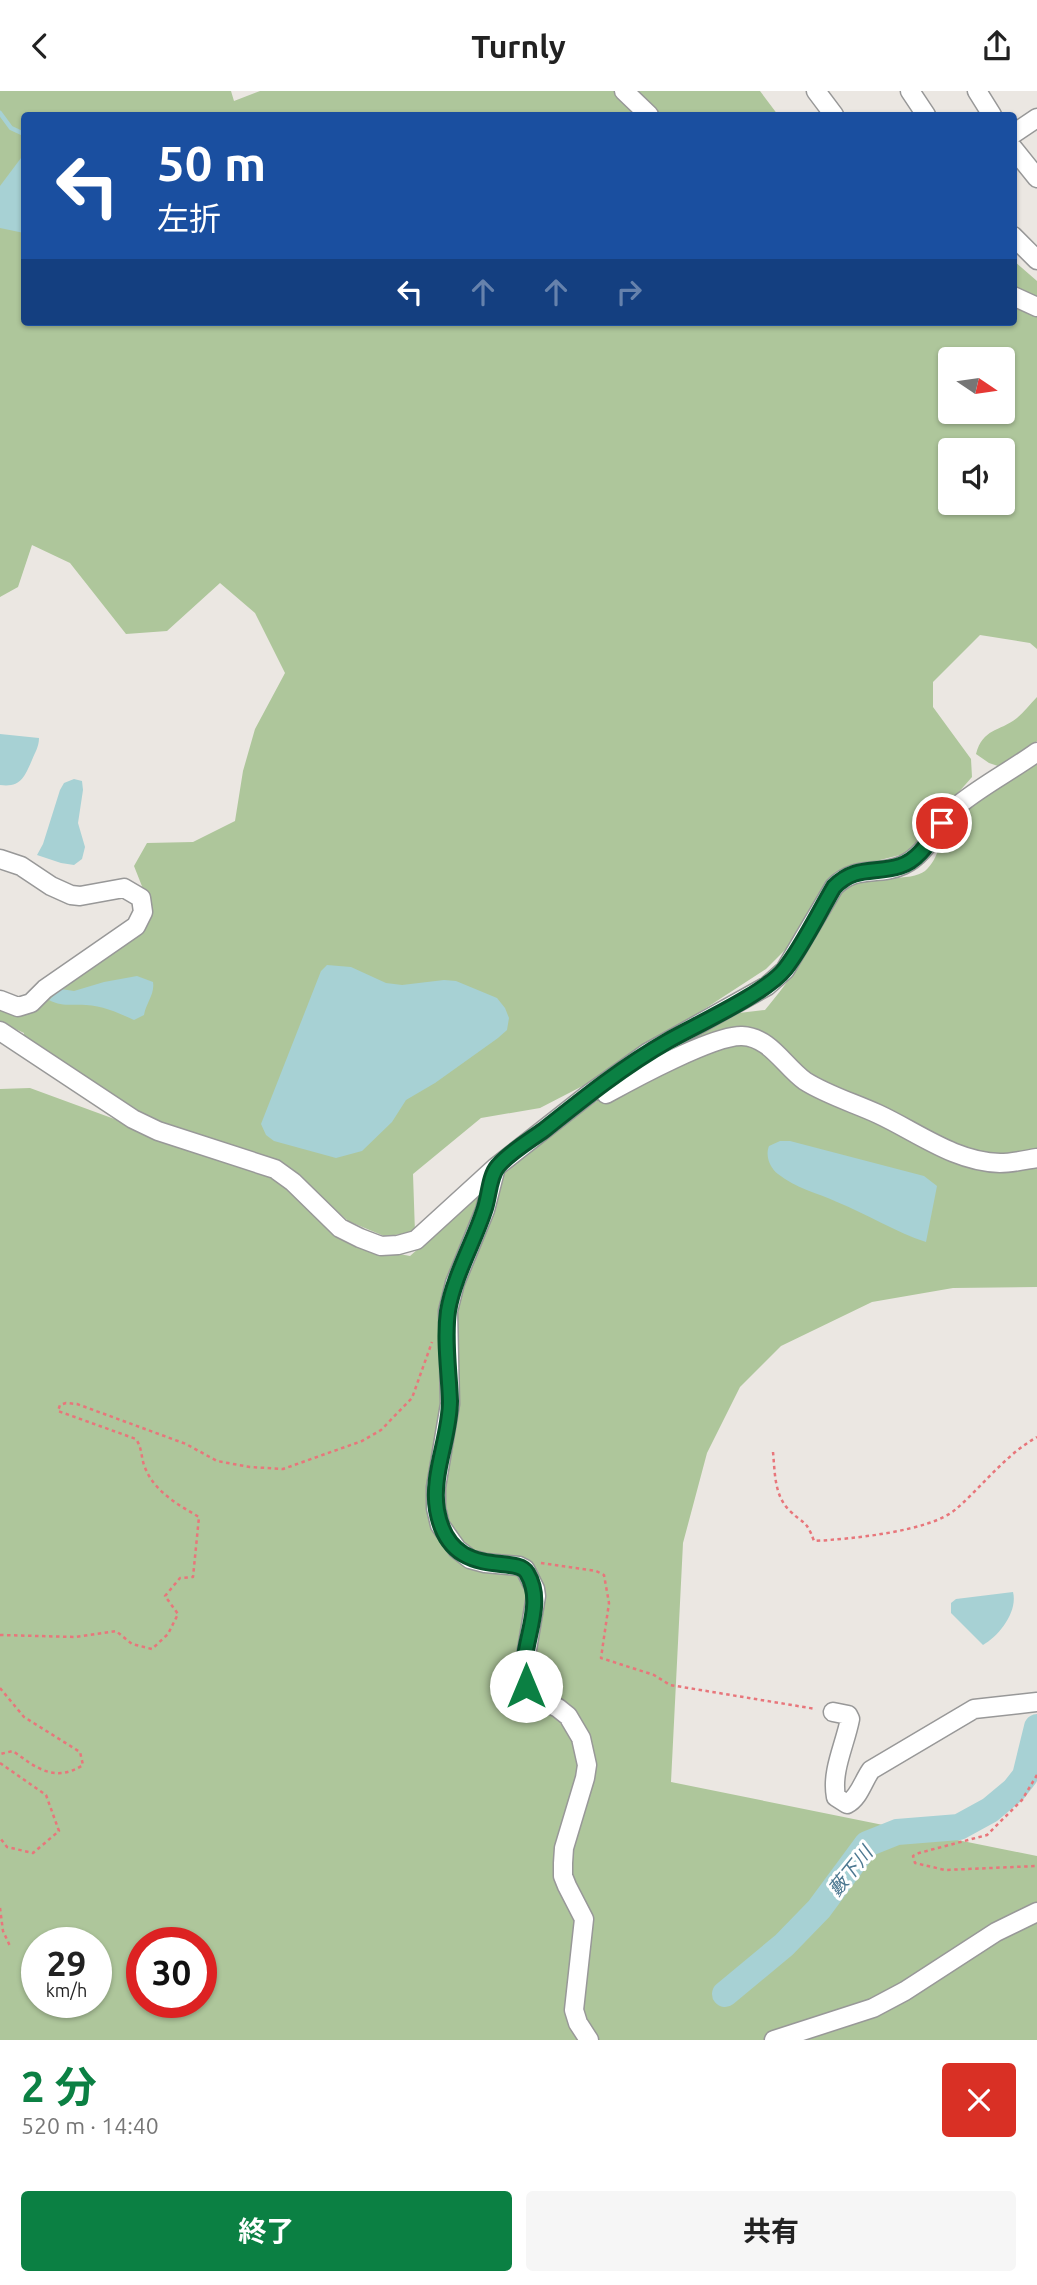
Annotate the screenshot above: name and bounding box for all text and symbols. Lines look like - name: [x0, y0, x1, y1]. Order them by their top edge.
- icon: back: [21, 27, 59, 65]
- icon: share: [978, 27, 1016, 65]
- text: Turnly: [471, 28, 566, 64]
- text: 50 m: [157, 135, 266, 190]
- icon: left: [42, 140, 133, 231]
- text: 左折: [157, 200, 221, 236]
- icon: left: [391, 273, 429, 311]
- icon: ahead: [464, 273, 502, 311]
- icon: ahead: [537, 273, 575, 311]
- icon: right: [610, 273, 648, 311]
- north arrow: [938, 347, 1015, 423]
- map controls: [938, 347, 1015, 515]
- button: sound: [938, 438, 1015, 515]
- pin: [912, 793, 972, 853]
- icon: arrive: [923, 804, 961, 842]
- position arrow: [489, 1649, 563, 1723]
- water label: 藪下川: [824, 1840, 878, 1900]
- speed limit sign: 30: [126, 1927, 217, 2018]
- text: 29: [47, 1943, 86, 1983]
- text: km/h: [46, 1980, 87, 2000]
- text: 2 分: [21, 2063, 97, 2110]
- button: close: [942, 2063, 1016, 2137]
- text: 520 m · 14:40: [21, 2113, 159, 2138]
- button: 終了: [21, 2191, 512, 2271]
- button: 共有: [526, 2191, 1016, 2271]

